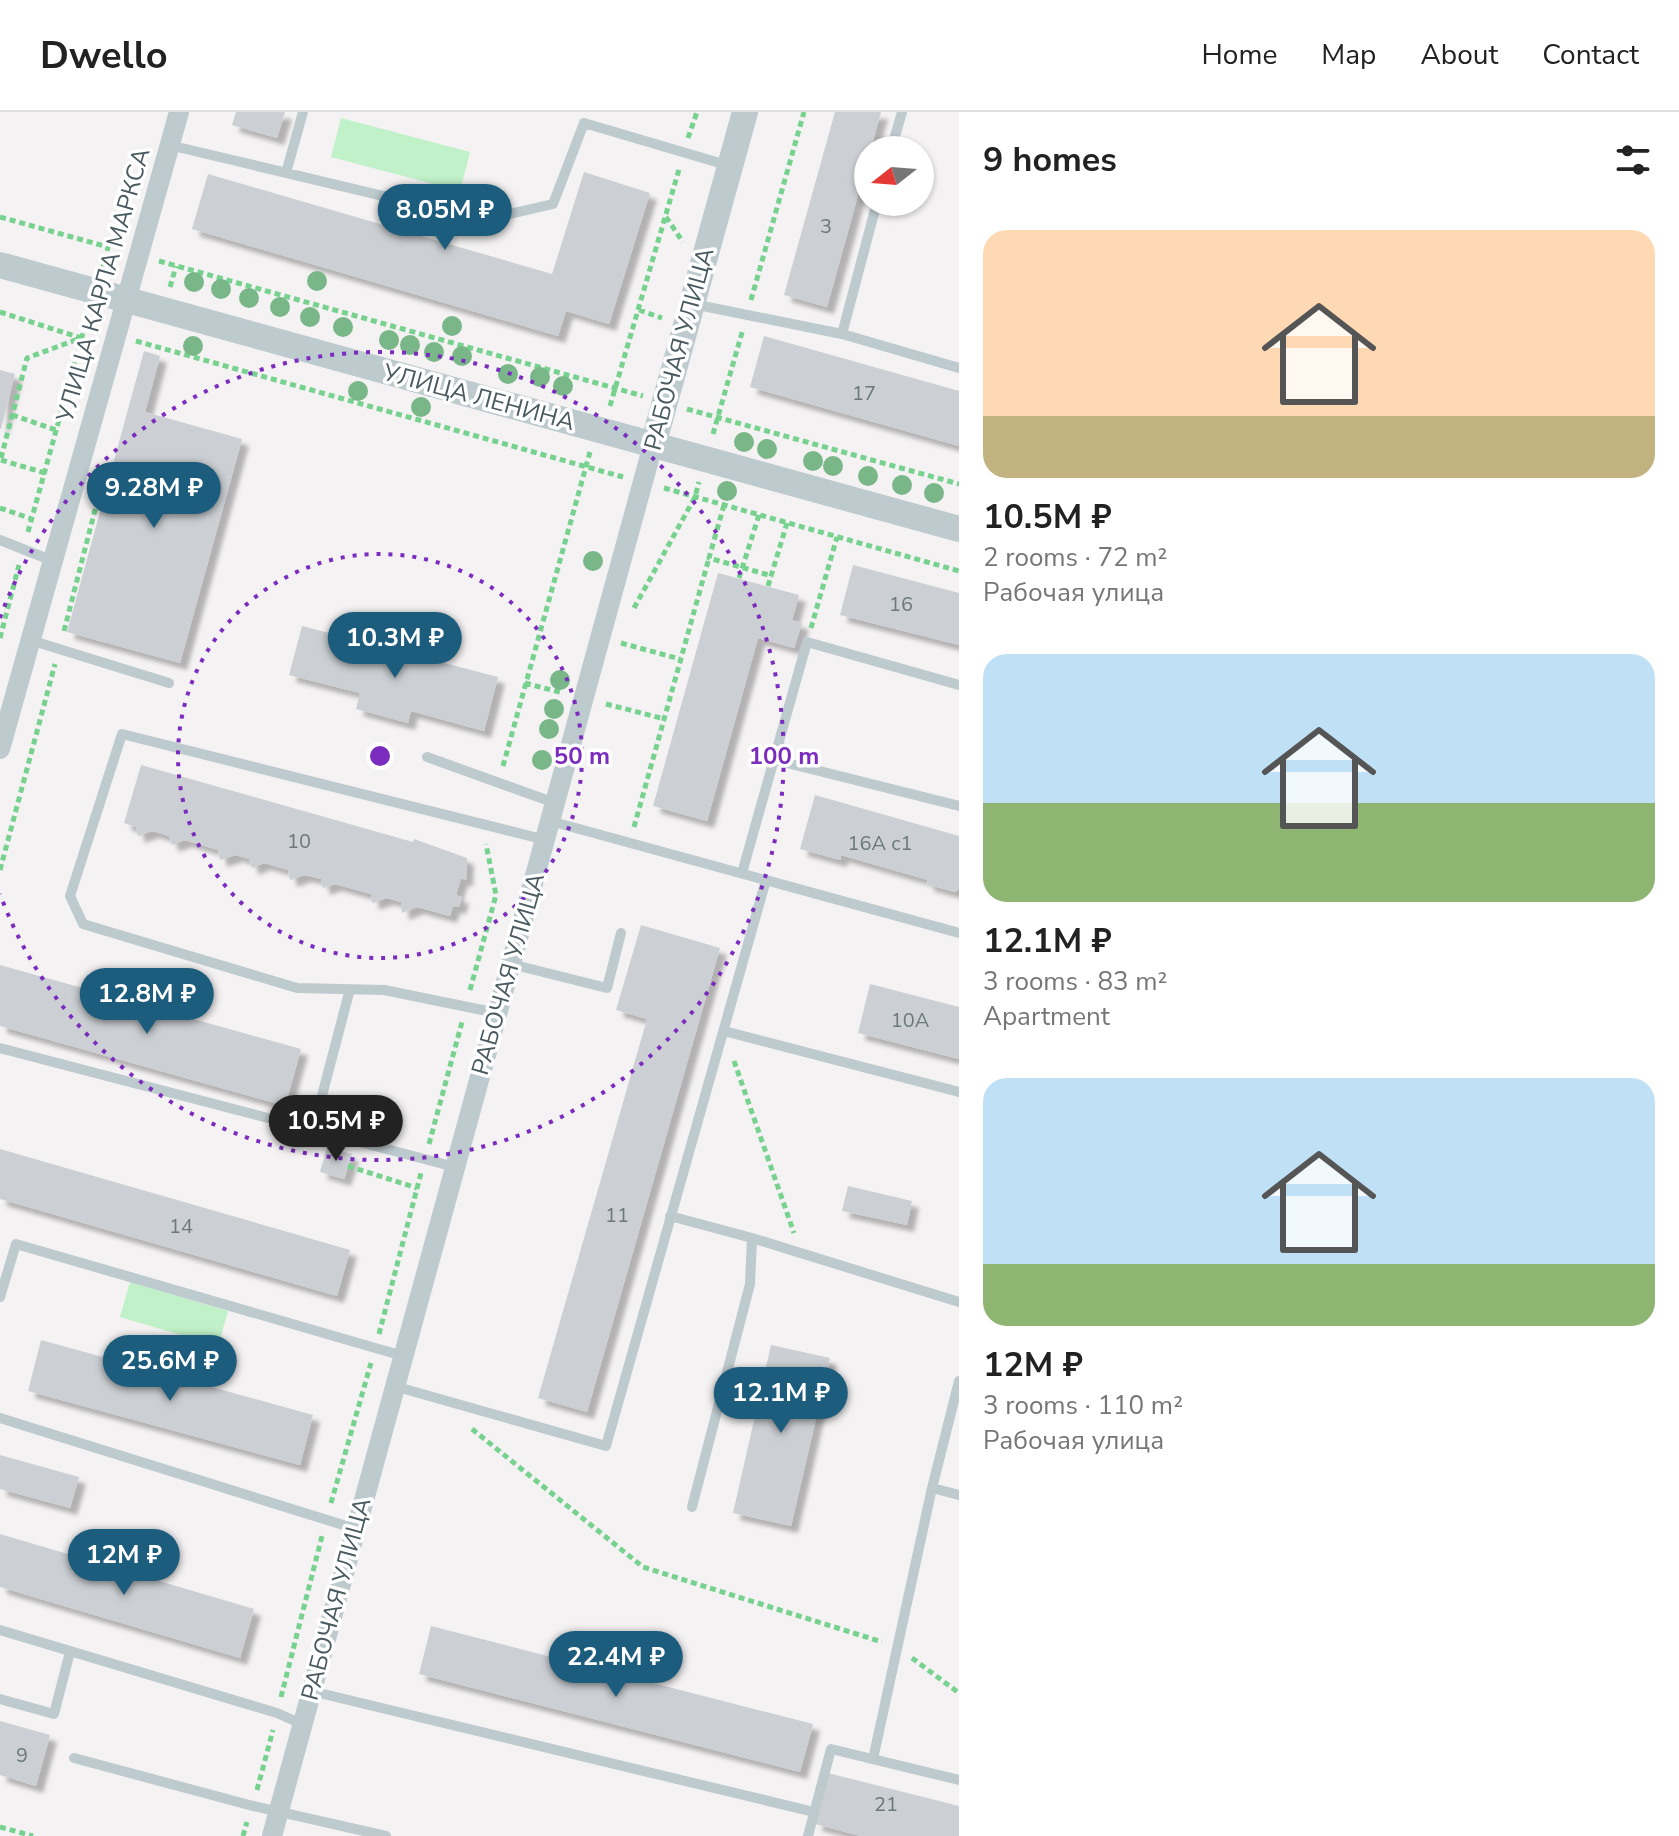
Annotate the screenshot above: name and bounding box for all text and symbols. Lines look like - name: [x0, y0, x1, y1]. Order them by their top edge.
- text: Dwello: [40, 30, 168, 81]
- text: Home: [1202, 36, 1277, 74]
- text: Map: [1321, 36, 1376, 74]
- text: About: [1420, 36, 1498, 74]
- text: Contact: [1542, 36, 1639, 74]
- north arrow: [854, 136, 934, 216]
- map controls: [854, 136, 934, 216]
- text: 9 homes: [983, 137, 1117, 183]
- icon: filters: [1611, 138, 1655, 182]
- street label: УЛИЦА КАРЛА МАРКСА: [48, 144, 158, 427]
- pin: 8.05M ₽: [371, 184, 519, 252]
- text: 8.05M ₽: [396, 192, 494, 227]
- house number: 3: [820, 213, 832, 240]
- street label: РАБОЧАЯ УЛИЦА: [637, 244, 722, 454]
- icon: home: [1247, 282, 1391, 426]
- street label: УЛИЦА ЛЕНИНА: [379, 356, 579, 438]
- house number: 17: [852, 380, 876, 407]
- pin: 9.28M ₽: [80, 462, 228, 530]
- text: 9.28M ₽: [105, 470, 203, 505]
- text: 10.5M ₽: [983, 494, 1112, 540]
- text: 2 rooms · 72 m²: [983, 540, 1167, 575]
- text: Рабочая улица: [983, 575, 1164, 610]
- house number: 16: [889, 591, 913, 618]
- pin: 10.3M ₽: [321, 612, 469, 680]
- text: 10.3M ₽: [346, 620, 444, 655]
- icon: home: [1247, 706, 1391, 850]
- text: 50 m: [554, 740, 610, 772]
- text: 100 m: [749, 740, 819, 772]
- centre of rings: [366, 742, 394, 770]
- house number: 10: [287, 828, 311, 855]
- house number: 16А с1: [847, 830, 913, 857]
- street label: РАБОЧАЯ УЛИЦА: [464, 869, 552, 1079]
- text: 12.1M ₽: [983, 918, 1112, 964]
- text: 3 rooms · 83 m²: [983, 964, 1167, 999]
- pin: 12.8M ₽: [73, 968, 221, 1036]
- text: 12.8M ₽: [98, 976, 196, 1011]
- text: Apartment: [983, 999, 1110, 1034]
- house number: 10А: [891, 1007, 930, 1034]
- pin: 10.5M ₽: [262, 1095, 410, 1163]
- text: 10.5M ₽: [287, 1103, 385, 1138]
- icon: home: [1247, 1130, 1391, 1274]
- house number: 11: [605, 1202, 629, 1229]
- house number: 14: [169, 1213, 193, 1240]
- pin: 25.6M ₽: [96, 1335, 244, 1403]
- text: 12M ₽: [983, 1342, 1083, 1388]
- text: 25.6M ₽: [121, 1343, 219, 1378]
- pin: 12.1M ₽: [707, 1367, 855, 1435]
- text: 12.1M ₽: [732, 1375, 830, 1410]
- text: 3 rooms · 110 m²: [983, 1388, 1183, 1423]
- text: Рабочая улица: [983, 1423, 1164, 1458]
- street label: РАБОЧАЯ УЛИЦА: [294, 1494, 379, 1704]
- pin: 12M ₽: [68, 1529, 180, 1597]
- text: 12M ₽: [86, 1537, 162, 1572]
- pin: 22.4M ₽: [542, 1631, 690, 1699]
- text: 22.4M ₽: [567, 1639, 665, 1674]
- house number: 9: [16, 1742, 28, 1769]
- house number: 21: [874, 1791, 898, 1818]

